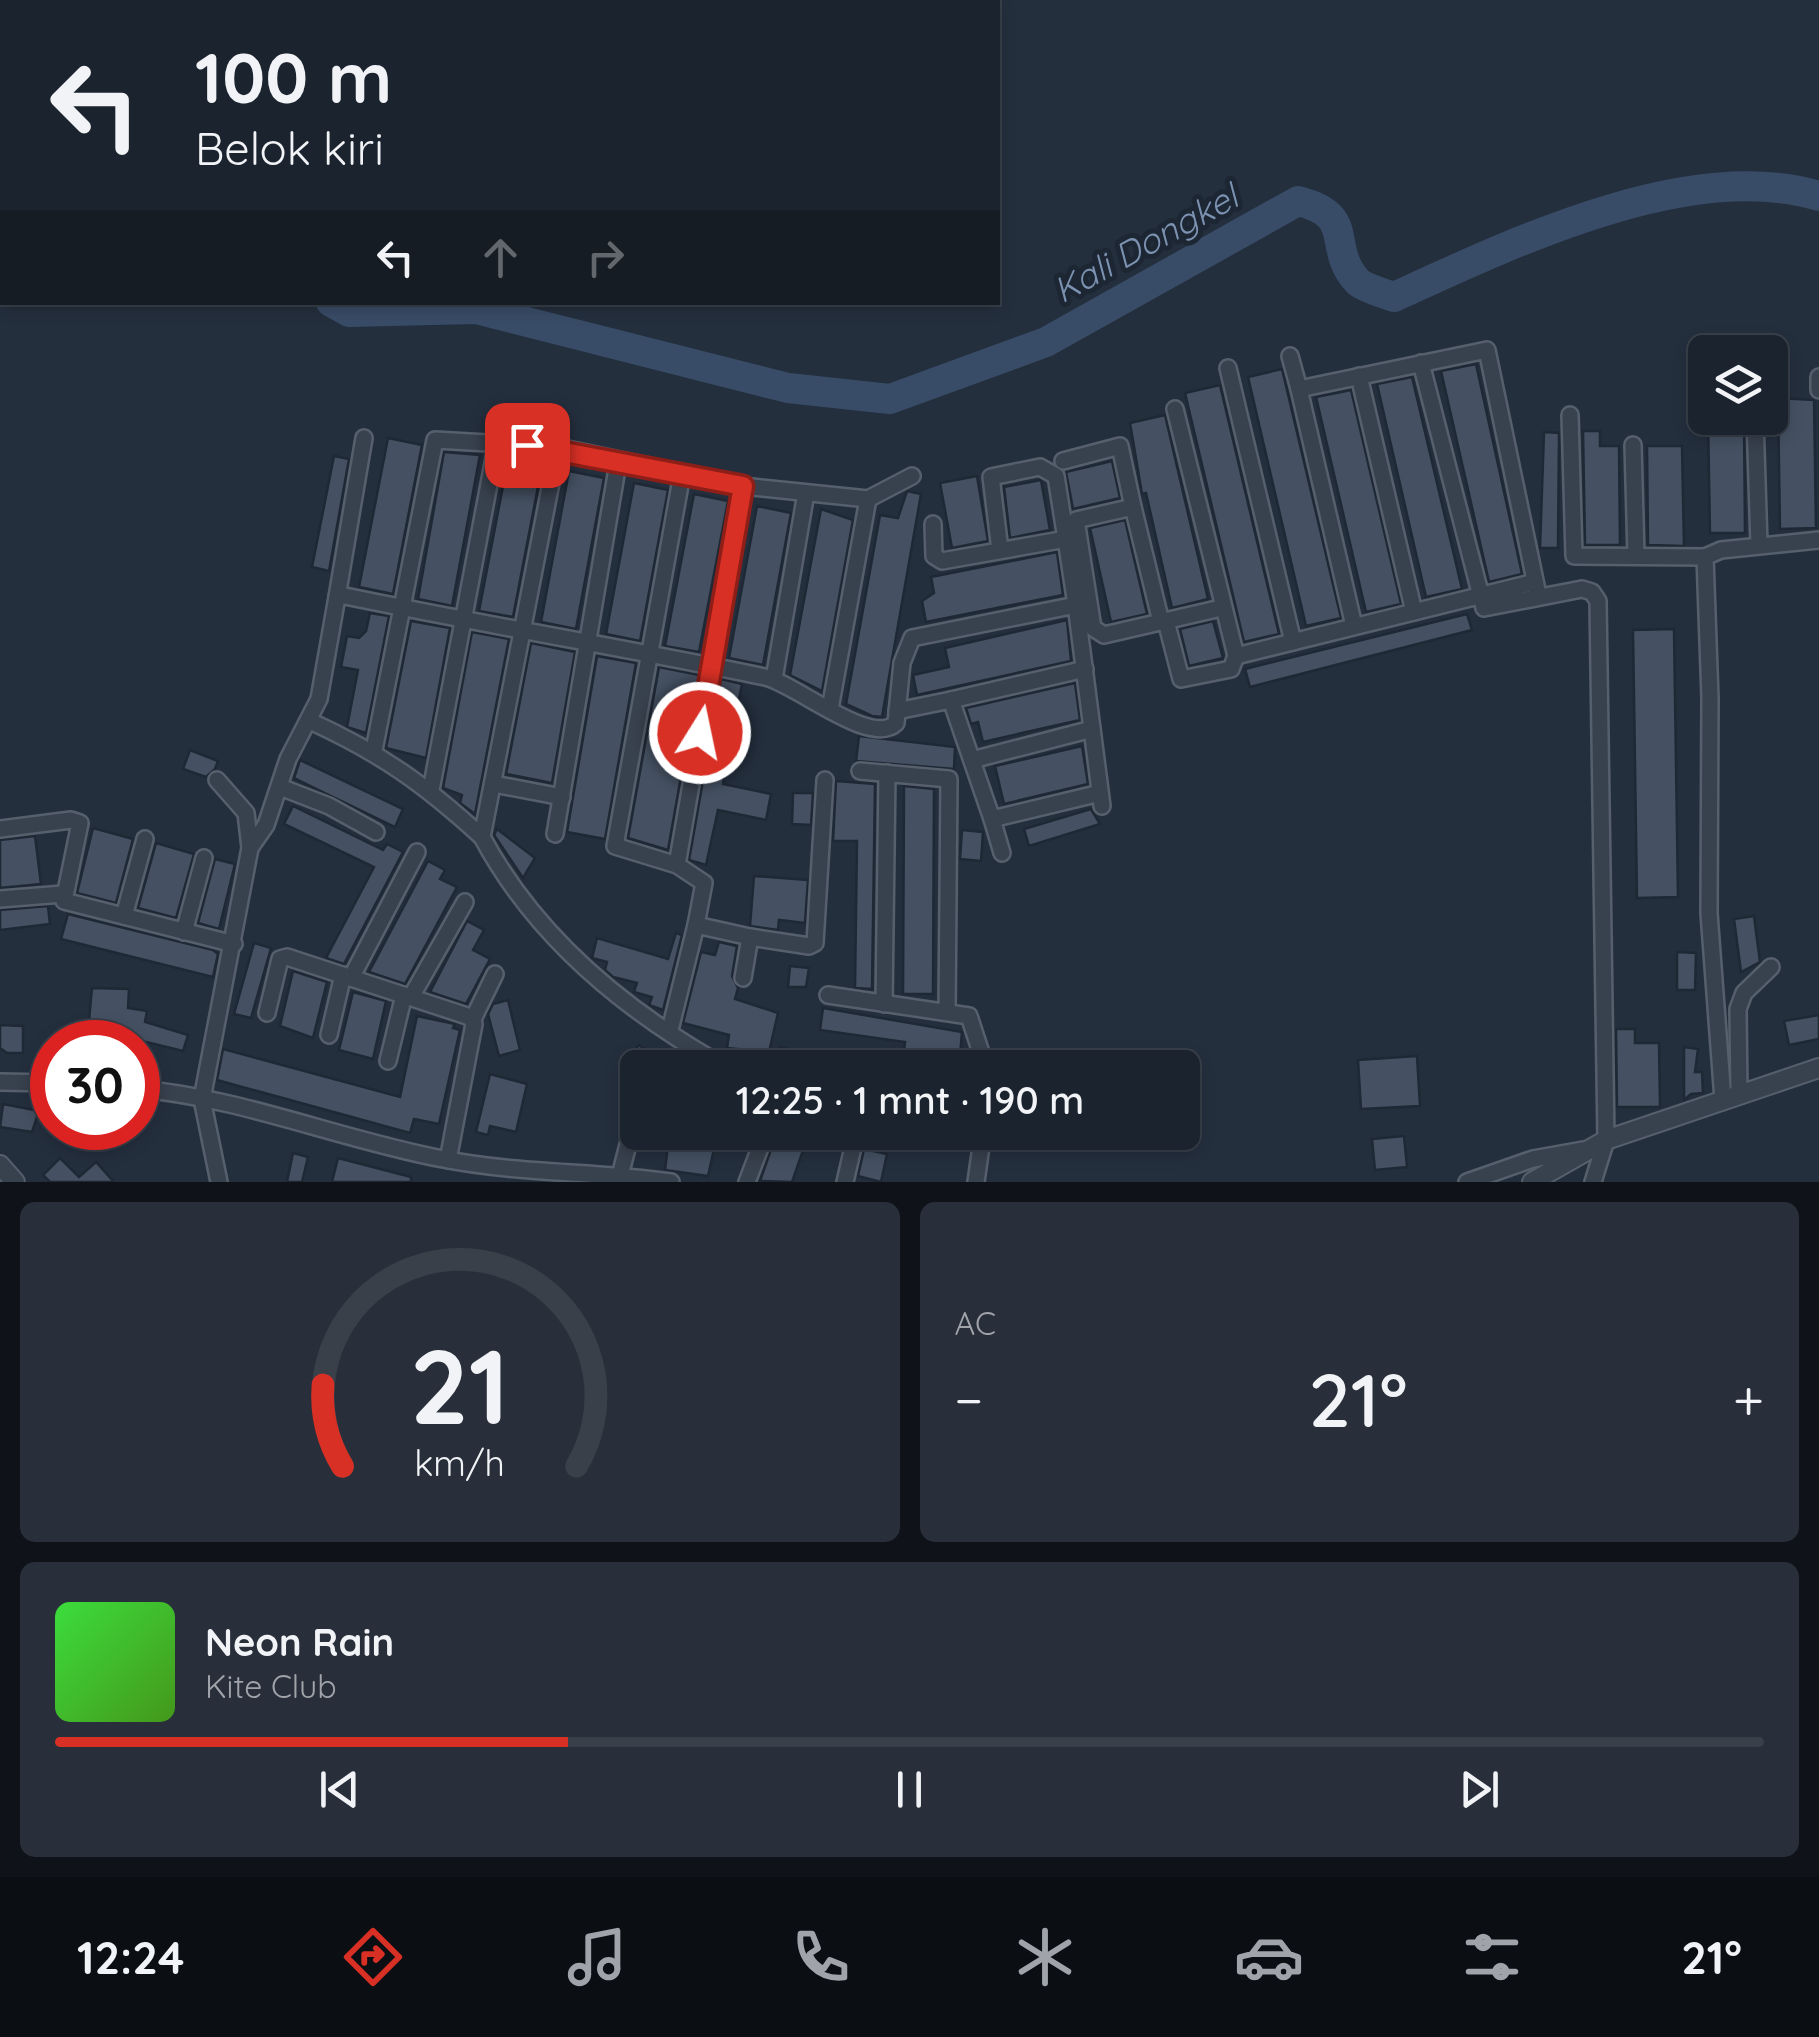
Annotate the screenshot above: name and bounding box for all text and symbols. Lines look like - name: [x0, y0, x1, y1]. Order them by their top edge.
- text: 100 m: [195, 33, 392, 121]
- icon: left: [30, 40, 160, 170]
- text: Belok kiri: [195, 120, 384, 176]
- water label: Kali Dongkel: [1045, 172, 1248, 312]
- icon: left: [368, 230, 423, 285]
- icon: ahead: [473, 230, 528, 285]
- icon: right: [578, 230, 633, 285]
- map controls: [1688, 335, 1788, 435]
- button: layers: [1688, 335, 1788, 435]
- pin: [485, 403, 570, 488]
- icon: arrive: [500, 418, 555, 473]
- position arrow: [648, 681, 752, 785]
- speed limit sign: 30: [30, 1020, 160, 1150]
- text: 12:25 · 1 mnt · 190 m: [736, 1076, 1084, 1124]
- text: AC: [955, 1303, 996, 1343]
- text: 21: [410, 1320, 510, 1450]
- text: 21°: [1309, 1352, 1408, 1446]
- text: −: [955, 1365, 983, 1434]
- text: +: [1733, 1365, 1764, 1434]
- text: km/h: [414, 1440, 505, 1485]
- text: Neon Rain: [205, 1618, 394, 1666]
- text: Kite Club: [205, 1666, 337, 1706]
- icon: previous: [312, 1762, 367, 1817]
- icon: pause: [882, 1762, 937, 1817]
- icon: next: [1452, 1762, 1507, 1817]
- icon: directions: [338, 1922, 408, 1992]
- icon: music: [562, 1922, 632, 1992]
- icon: phone: [786, 1922, 856, 1992]
- icon: climate: [1010, 1922, 1080, 1992]
- icon: car: [1234, 1922, 1304, 1992]
- icon: filters: [1457, 1922, 1527, 1992]
- text: 12:24: [77, 1929, 184, 1985]
- text: 21°: [1681, 1929, 1742, 1985]

